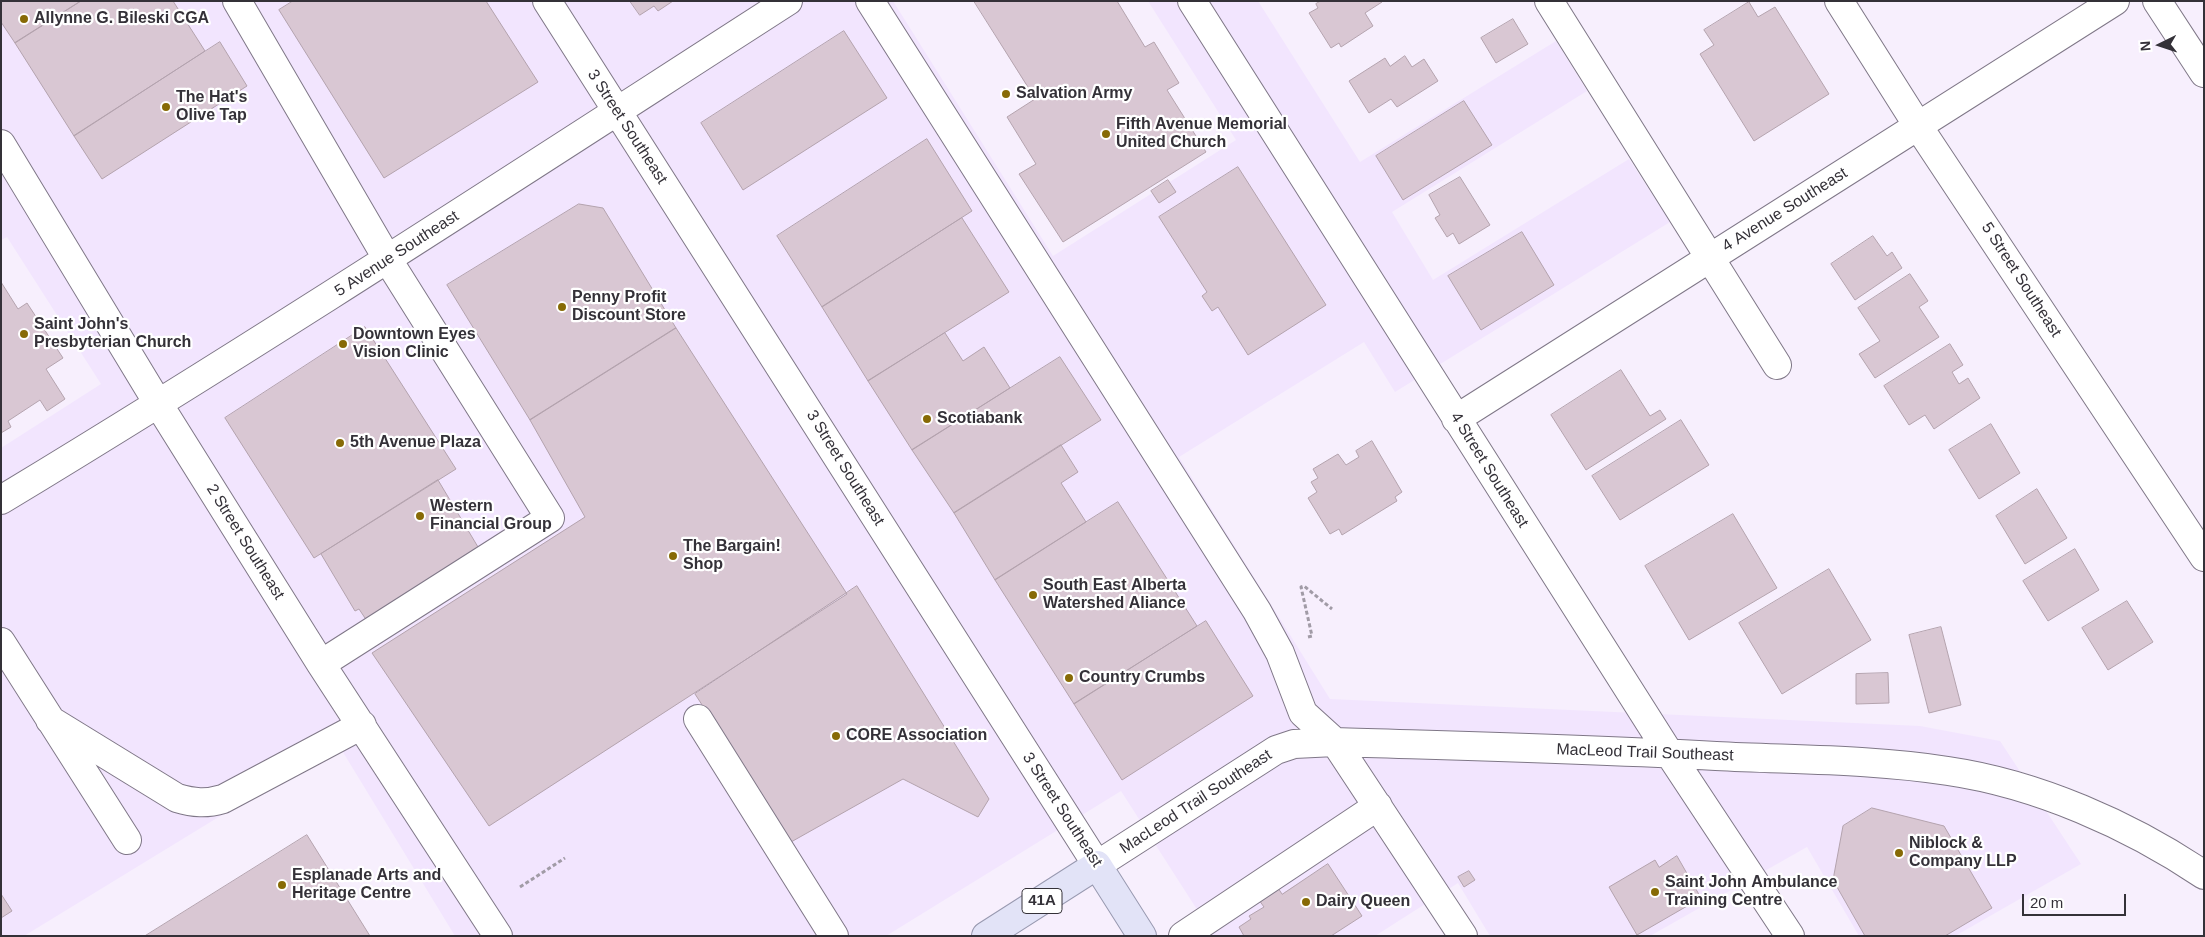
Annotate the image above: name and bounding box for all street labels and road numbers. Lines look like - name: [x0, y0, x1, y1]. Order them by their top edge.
- street label: 3 Street Southeast: [583, 66, 671, 188]
- street label: 4 Avenue Southeast: [1719, 164, 1851, 256]
- street label: 5 Avenue Southeast: [331, 207, 463, 301]
- street label: 5 Street Southeast: [1977, 219, 2065, 341]
- street label: 3 Street Southeast: [802, 407, 888, 529]
- street label: 4 Street Southeast: [1446, 409, 1532, 531]
- street label: 2 Street Southeast: [202, 481, 288, 603]
- street label: MacLeod Trail Southeast: [1556, 740, 1734, 766]
- street label: MacLeod Trail Southeast: [1116, 746, 1276, 858]
- street label: 3 Street Southeast: [1018, 749, 1106, 871]
- road number: 41A: [1022, 888, 1062, 914]

